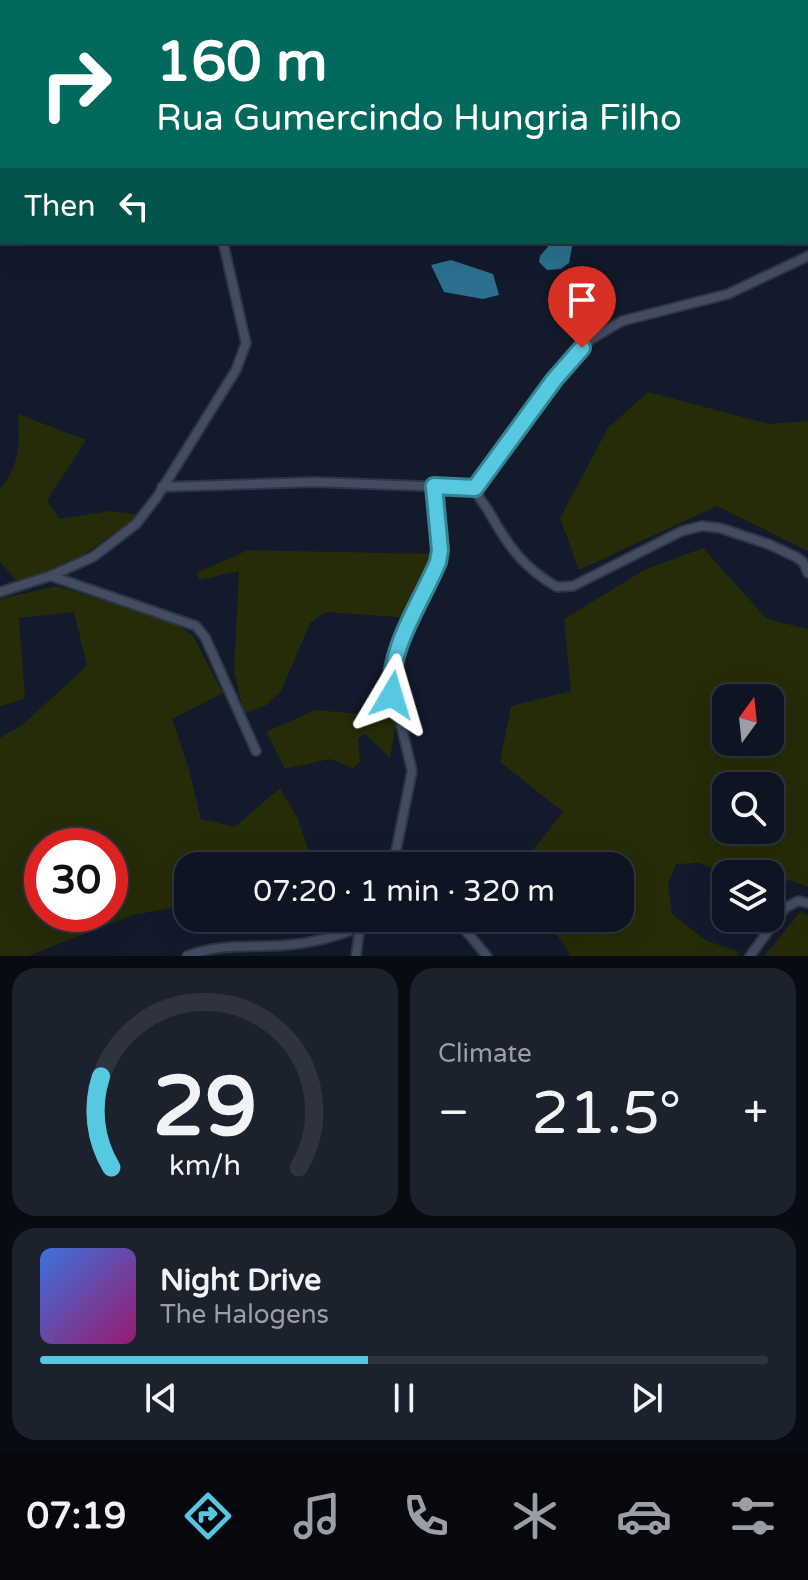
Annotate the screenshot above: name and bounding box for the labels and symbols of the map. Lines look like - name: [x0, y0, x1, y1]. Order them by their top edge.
- pin: [548, 266, 616, 348]
- position arrow: [350, 653, 434, 737]
- north arrow: [712, 684, 784, 756]
- speed limit sign: 30: [24, 828, 128, 932]

